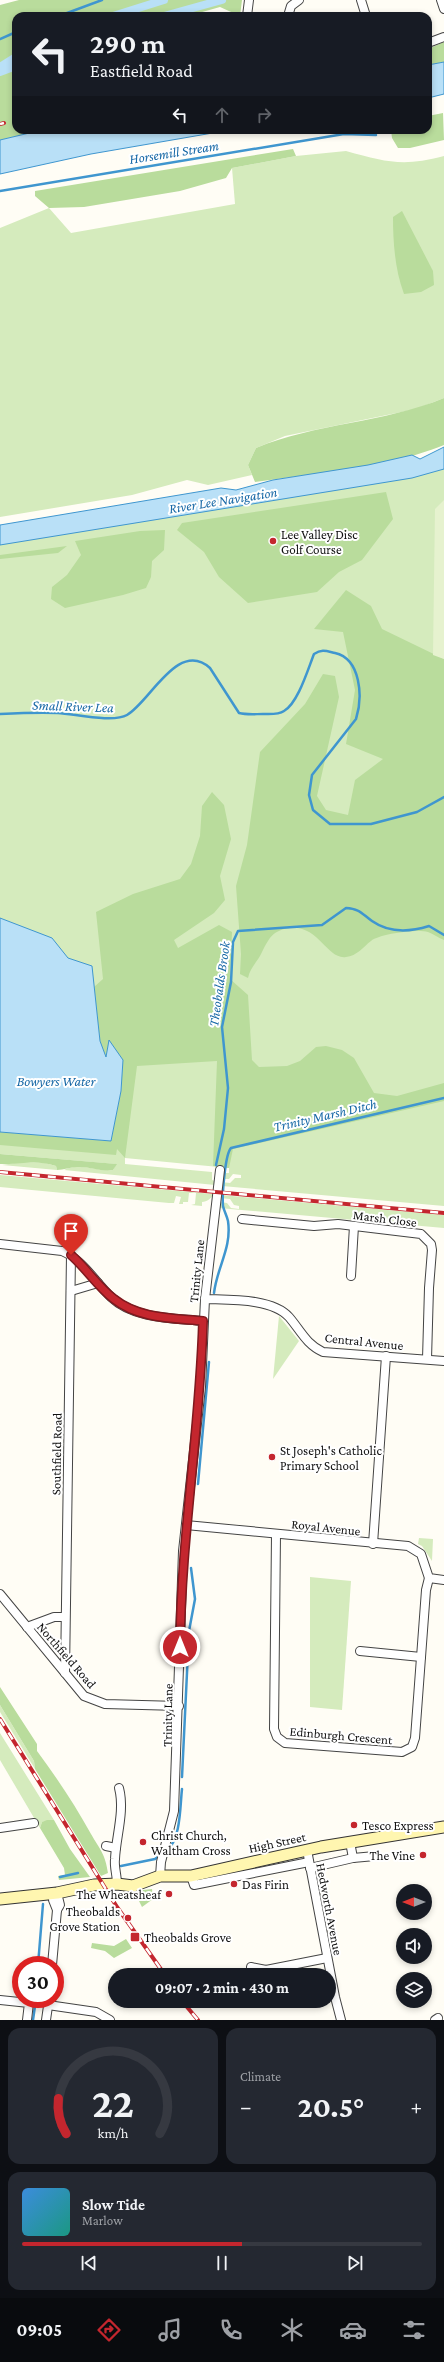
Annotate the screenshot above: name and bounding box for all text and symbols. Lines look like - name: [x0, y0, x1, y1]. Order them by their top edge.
- icon: left: [24, 28, 76, 80]
- text: 290 m: [90, 28, 166, 59]
- text: Eastfield Road: [90, 61, 193, 81]
- icon: left: [169, 104, 191, 126]
- icon: ahead: [211, 104, 233, 126]
- icon: right: [253, 104, 275, 126]
- water label: Horsemill Stream: [128, 137, 220, 167]
- water label: River Lee Navigation: [168, 484, 278, 516]
- place label: Lee Valley Disc Golf Course: [281, 527, 358, 557]
- marker: Lee Valley Disc Golf Course: [268, 536, 278, 546]
- water label: Small River Lea: [32, 697, 115, 715]
- water label: Theobalds Brook: [205, 940, 233, 1028]
- water label: Bowyers Water: [17, 1073, 96, 1089]
- water label: Trinity Marsh Ditch: [272, 1095, 378, 1135]
- street label: Marsh Close: [352, 1207, 418, 1230]
- pin: [54, 1214, 88, 1255]
- icon: arrive: [60, 1220, 82, 1242]
- street label: Trinity Lane: [186, 1238, 207, 1303]
- street label: Central Avenue: [324, 1330, 404, 1353]
- street label: Southfield Road: [48, 1413, 65, 1495]
- place label: St Joseph's Catholic Primary School: [280, 1443, 382, 1473]
- marker: St Joseph's Catholic Primary School: [267, 1452, 277, 1462]
- street label: Royal Avenue: [291, 1516, 362, 1539]
- street label: Northfield Road: [34, 1619, 99, 1692]
- position arrow: [159, 1626, 201, 1668]
- street label: Trinity Lane: [159, 1683, 176, 1747]
- street label: Edinburgh Crescent: [289, 1724, 394, 1748]
- place label: Tesco Express: [362, 1818, 434, 1833]
- marker: Tesco Express: [349, 1820, 359, 1830]
- place label: Christ Church, Waltham Cross: [151, 1828, 231, 1858]
- street label: High Street: [247, 1829, 308, 1856]
- marker: Christ Church, Waltham Cross: [138, 1837, 148, 1847]
- place label: The Vine: [369, 1848, 415, 1863]
- marker: The Vine: [418, 1850, 428, 1860]
- street label: Hedworth Avenue: [313, 1862, 346, 1957]
- place label: Das Firin: [242, 1877, 289, 1892]
- marker: Das Firin: [229, 1879, 239, 1889]
- north arrow: [396, 1884, 432, 1920]
- map controls: [396, 1884, 432, 2008]
- place label: The Wheatsheaf: [76, 1887, 162, 1902]
- marker: The Wheatsheaf: [164, 1889, 174, 1899]
- place label: Theobalds Grove Station: [50, 1904, 120, 1934]
- marker: Theobalds Grove Station: [123, 1913, 133, 1923]
- button: sound: [396, 1928, 432, 1964]
- place label: Theobalds Grove: [144, 1930, 232, 1945]
- marker: Theobalds Grove: [129, 1931, 141, 1943]
- speed limit sign: 30: [12, 1956, 64, 2008]
- button: layers: [396, 1972, 432, 2008]
- text: 09:07 · 2 min · 430 m: [155, 1980, 289, 1996]
- text: Climate: [240, 2069, 281, 2084]
- text: 22: [92, 2080, 134, 2126]
- text: 20.5°: [298, 2090, 364, 2123]
- text: −: [240, 2094, 252, 2119]
- text: +: [410, 2094, 422, 2119]
- text: km/h: [98, 2125, 129, 2141]
- text: Slow Tide: [82, 2197, 145, 2213]
- text: Marlow: [82, 2213, 123, 2228]
- icon: previous: [78, 2252, 100, 2274]
- icon: pause: [211, 2252, 233, 2274]
- icon: next: [344, 2252, 366, 2274]
- icon: directions: [95, 2316, 123, 2344]
- icon: music: [156, 2316, 184, 2344]
- icon: phone: [217, 2316, 245, 2344]
- icon: climate: [278, 2316, 306, 2344]
- icon: car: [339, 2316, 367, 2344]
- icon: filters: [400, 2316, 428, 2344]
- text: 09:05: [16, 2320, 62, 2340]

